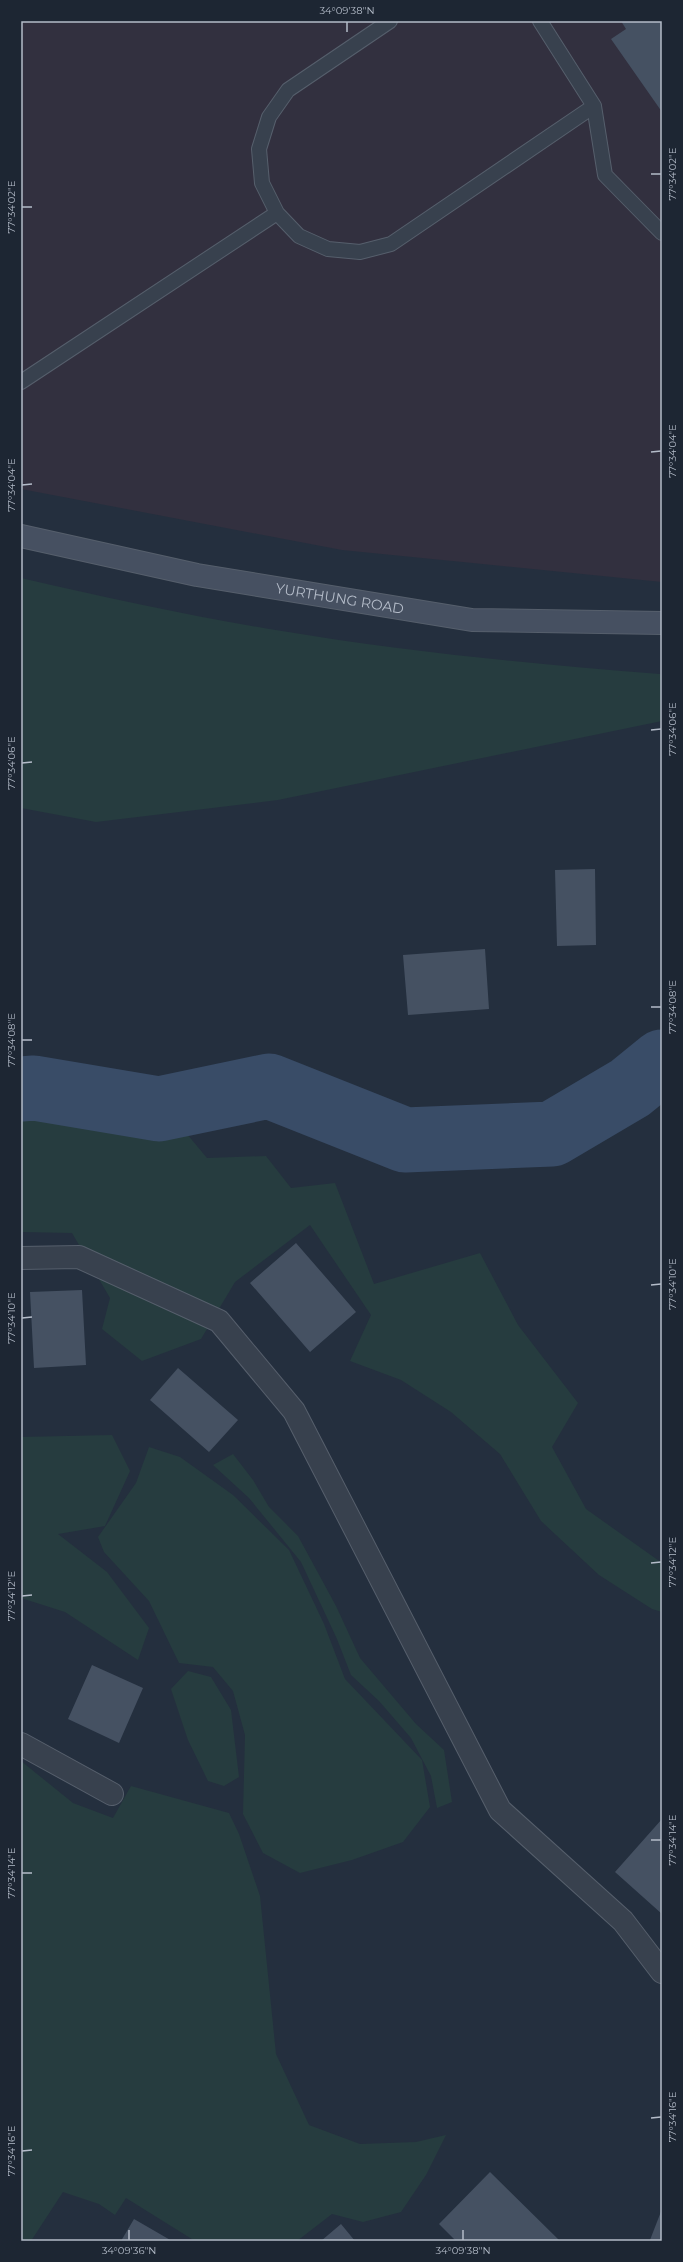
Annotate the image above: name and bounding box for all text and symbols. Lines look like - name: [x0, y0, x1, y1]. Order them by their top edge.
- text: 34°09'38"N: [319, 4, 375, 17]
- text: 77°34'02"E: [666, 147, 679, 200]
- text: 77°34'02"E: [5, 180, 18, 233]
- text: 77°34'04"E: [666, 424, 679, 478]
- text: 77°34'04"E: [5, 458, 18, 512]
- street label: YURTHUNG ROAD: [274, 579, 405, 618]
- text: 77°34'06"E: [666, 702, 679, 756]
- text: 77°34'06"E: [5, 736, 18, 790]
- text: 77°34'08"E: [666, 980, 679, 1034]
- text: 77°34'08"E: [5, 1013, 18, 1067]
- text: 77°34'10"E: [666, 1258, 679, 1310]
- text: 77°34'10"E: [5, 1292, 18, 1344]
- text: 77°34'12"E: [666, 1537, 679, 1587]
- text: 77°34'12"E: [5, 1571, 18, 1621]
- text: 77°34'14"E: [666, 1814, 679, 1865]
- text: 77°34'14"E: [5, 1847, 18, 1898]
- text: 77°34'16"E: [666, 2091, 679, 2142]
- text: 77°34'16"E: [5, 2125, 18, 2176]
- text: 34°09'36"N: [102, 2244, 156, 2257]
- text: 34°09'38"N: [435, 2244, 491, 2257]

